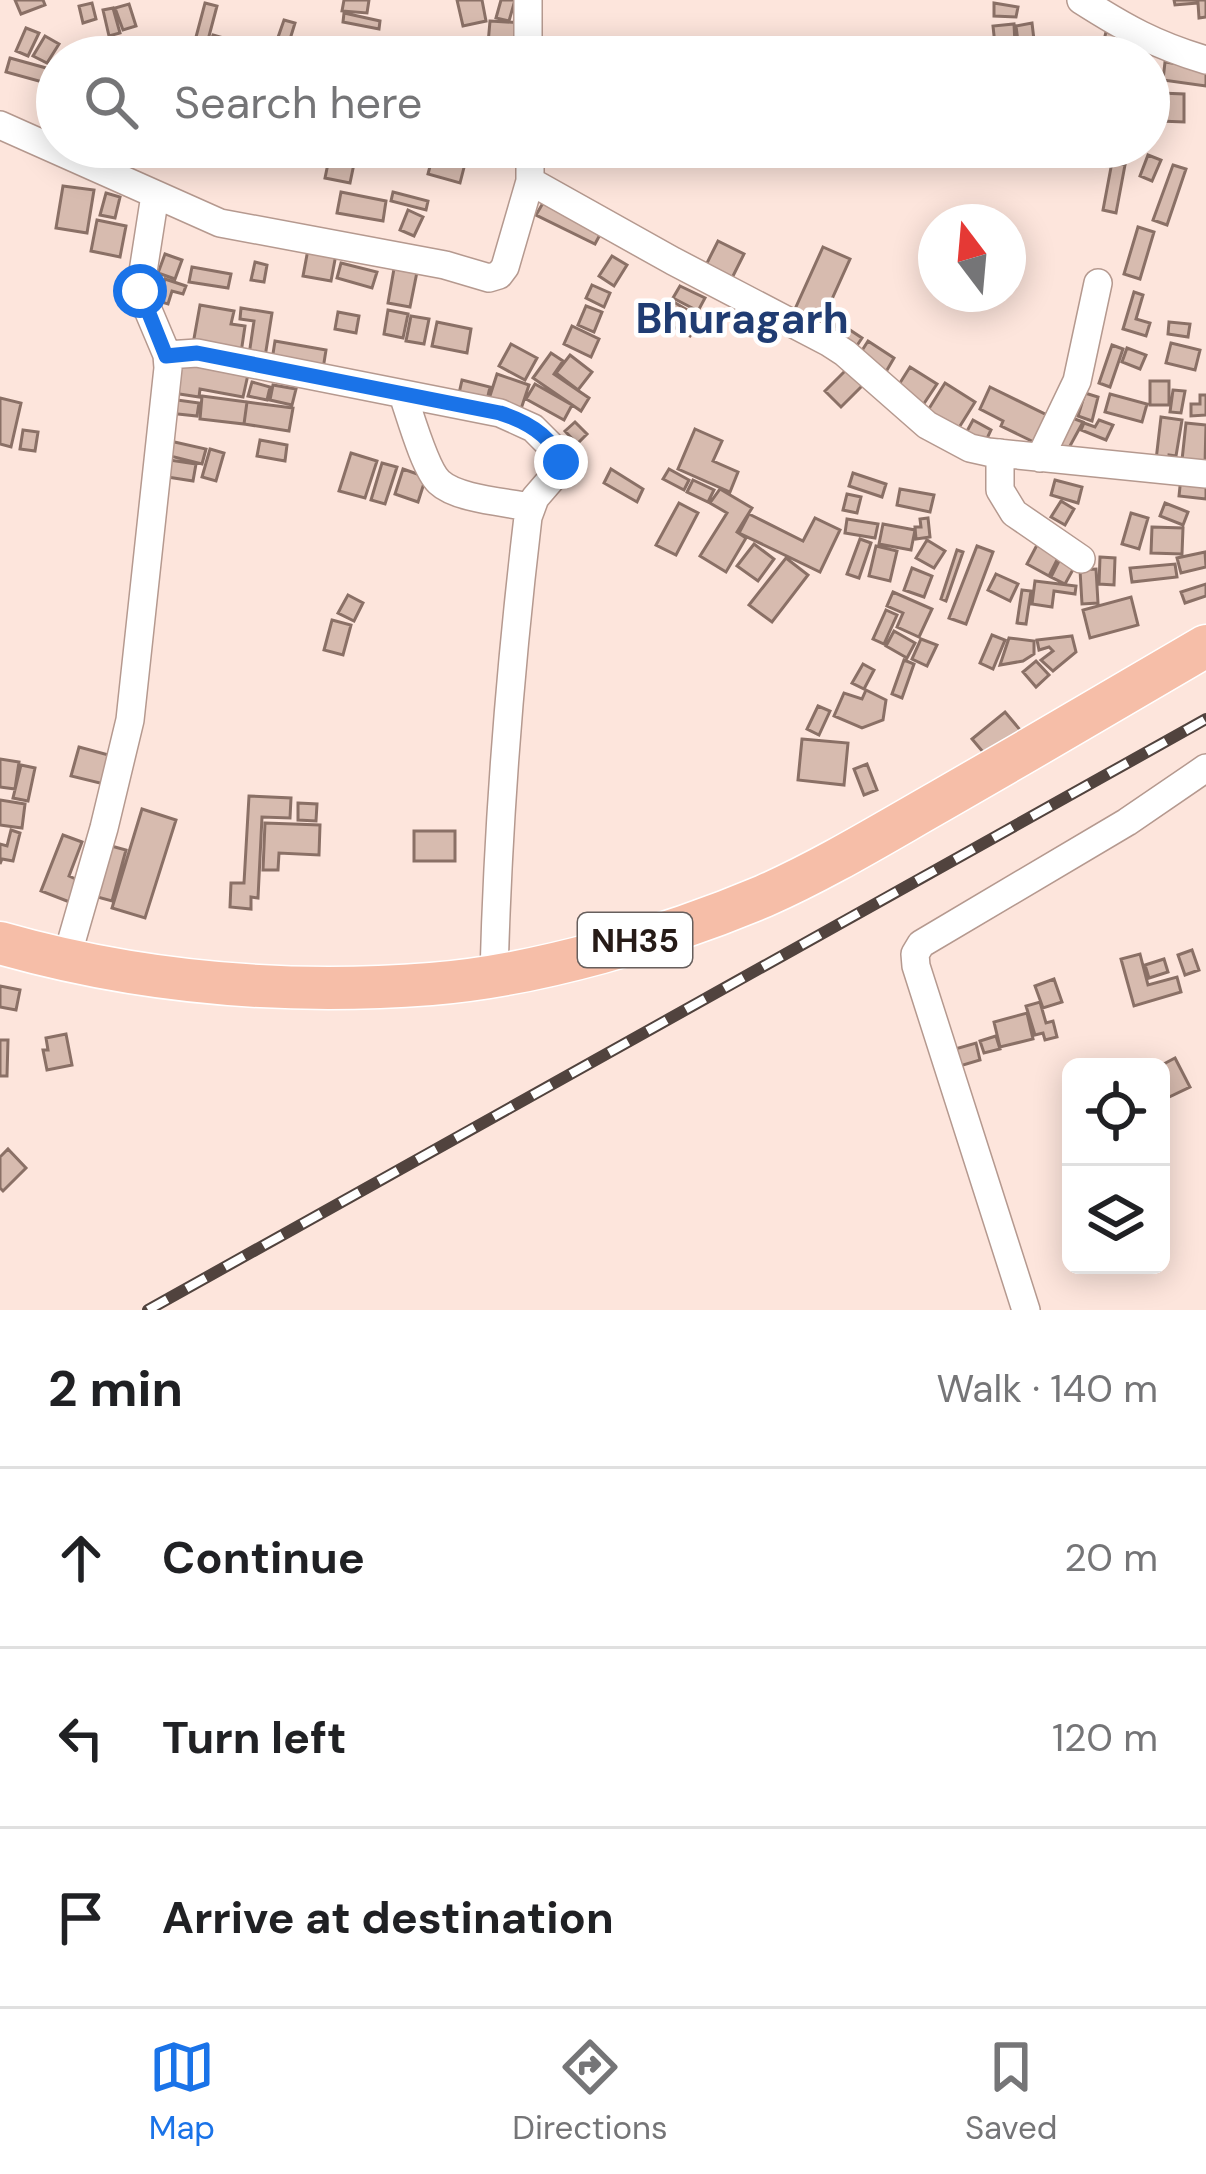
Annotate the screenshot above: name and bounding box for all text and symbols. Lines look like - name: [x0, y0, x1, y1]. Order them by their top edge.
- search box: [36, 36, 1170, 168]
- icon: search: [78, 69, 144, 135]
- text: Search here: [174, 73, 422, 132]
- north arrow: [918, 204, 1026, 312]
- route start: [113, 264, 167, 318]
- district label: Bhuragarh: [635, 291, 849, 346]
- route end: [534, 435, 588, 489]
- road number: NH35: [578, 913, 692, 967]
- map controls: [1062, 1058, 1170, 1274]
- button: locate: [1062, 1058, 1170, 1166]
- button: layers: [1062, 1166, 1170, 1274]
- text: 2 min: [48, 1355, 183, 1422]
- text: Walk · 140 m: [936, 1363, 1158, 1414]
- icon: ahead: [48, 1525, 114, 1591]
- text: Continue: [162, 1528, 365, 1587]
- text: 20 m: [1064, 1532, 1158, 1583]
- icon: left: [48, 1705, 114, 1771]
- text: Turn left: [162, 1708, 346, 1767]
- text: 120 m: [1052, 1712, 1158, 1763]
- icon: arrive: [48, 1885, 114, 1951]
- text: Arrive at destination: [162, 1888, 614, 1947]
- tab: Map: [149, 2034, 215, 2149]
- tab: Directions: [512, 2034, 668, 2149]
- tab: Saved: [965, 2034, 1057, 2149]

